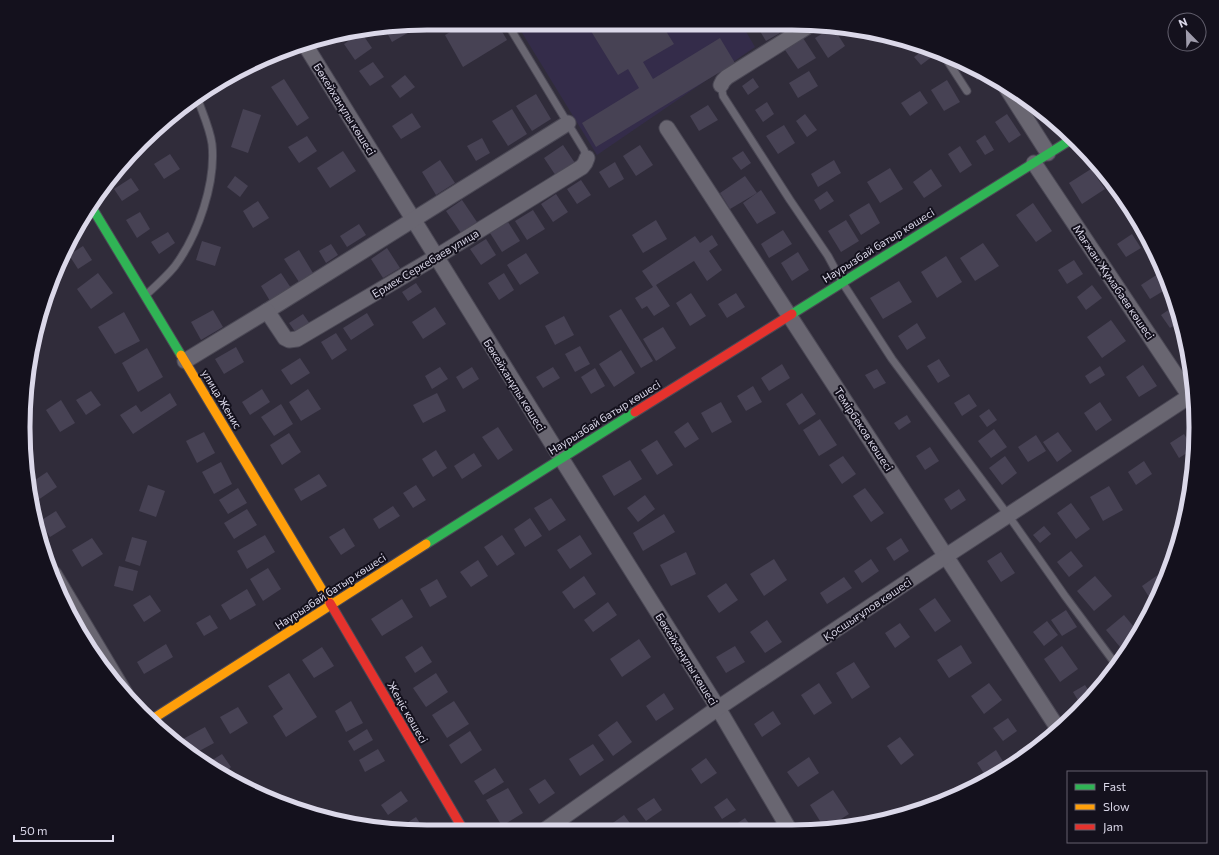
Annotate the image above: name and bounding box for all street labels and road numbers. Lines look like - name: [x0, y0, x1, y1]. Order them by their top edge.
- street label: Бөкейханұлы көшесі: [311, 61, 379, 158]
- street label: Наурызбай батыр көшесі: [820, 205, 937, 285]
- street label: Мағжан Жұмабаев көшесі: [1071, 222, 1157, 342]
- street label: Ермек Серкебаев улица: [369, 226, 481, 300]
- street label: Бөкейханұлы көшесі: [481, 337, 549, 434]
- street label: улица Женис: [199, 367, 245, 431]
- street label: Наурызбай батыр көшесі: [546, 377, 663, 457]
- street label: Темірбеков көшесі: [832, 385, 896, 473]
- street label: Наурызбай батыр көшесі: [272, 550, 388, 632]
- street label: Қосшығұлов көшесі: [821, 575, 914, 643]
- street label: Бөкейханұлы көшесі: [653, 611, 721, 708]
- street label: Жеңіс көшесі: [385, 679, 431, 745]

